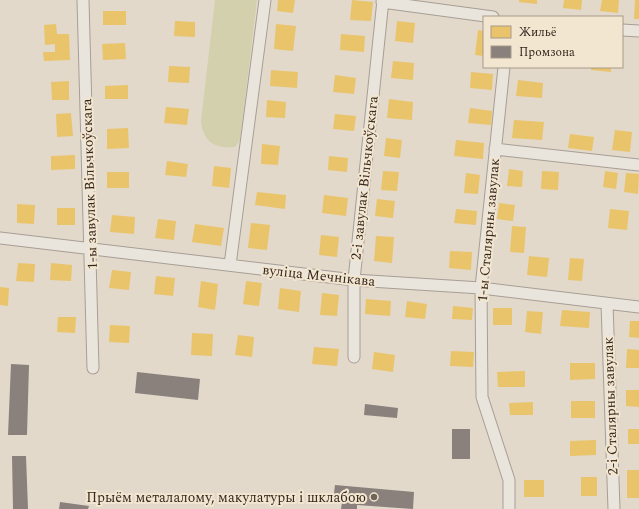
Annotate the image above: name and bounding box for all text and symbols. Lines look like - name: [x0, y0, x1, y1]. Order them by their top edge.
- legend: [483, 16, 623, 68]
- text: Жильё: [519, 23, 557, 42]
- text: Промзона: [519, 43, 575, 62]
- street label: 2-і завулак Вільчкоўскага: [345, 95, 384, 261]
- street label: 1-ы завулак Вільчкоўскага: [76, 98, 103, 270]
- street label: 1-ы Сталярны завулак: [472, 157, 505, 303]
- street label: вуліца Мечнікава: [261, 259, 377, 292]
- street label: 2-і Сталярны завулак: [598, 336, 623, 476]
- place label: Прыём металалому, макулатуры і шклабою: [86, 487, 366, 508]
- marker: Прыём металалому, макулатуры і шклабою: [369, 492, 379, 502]

